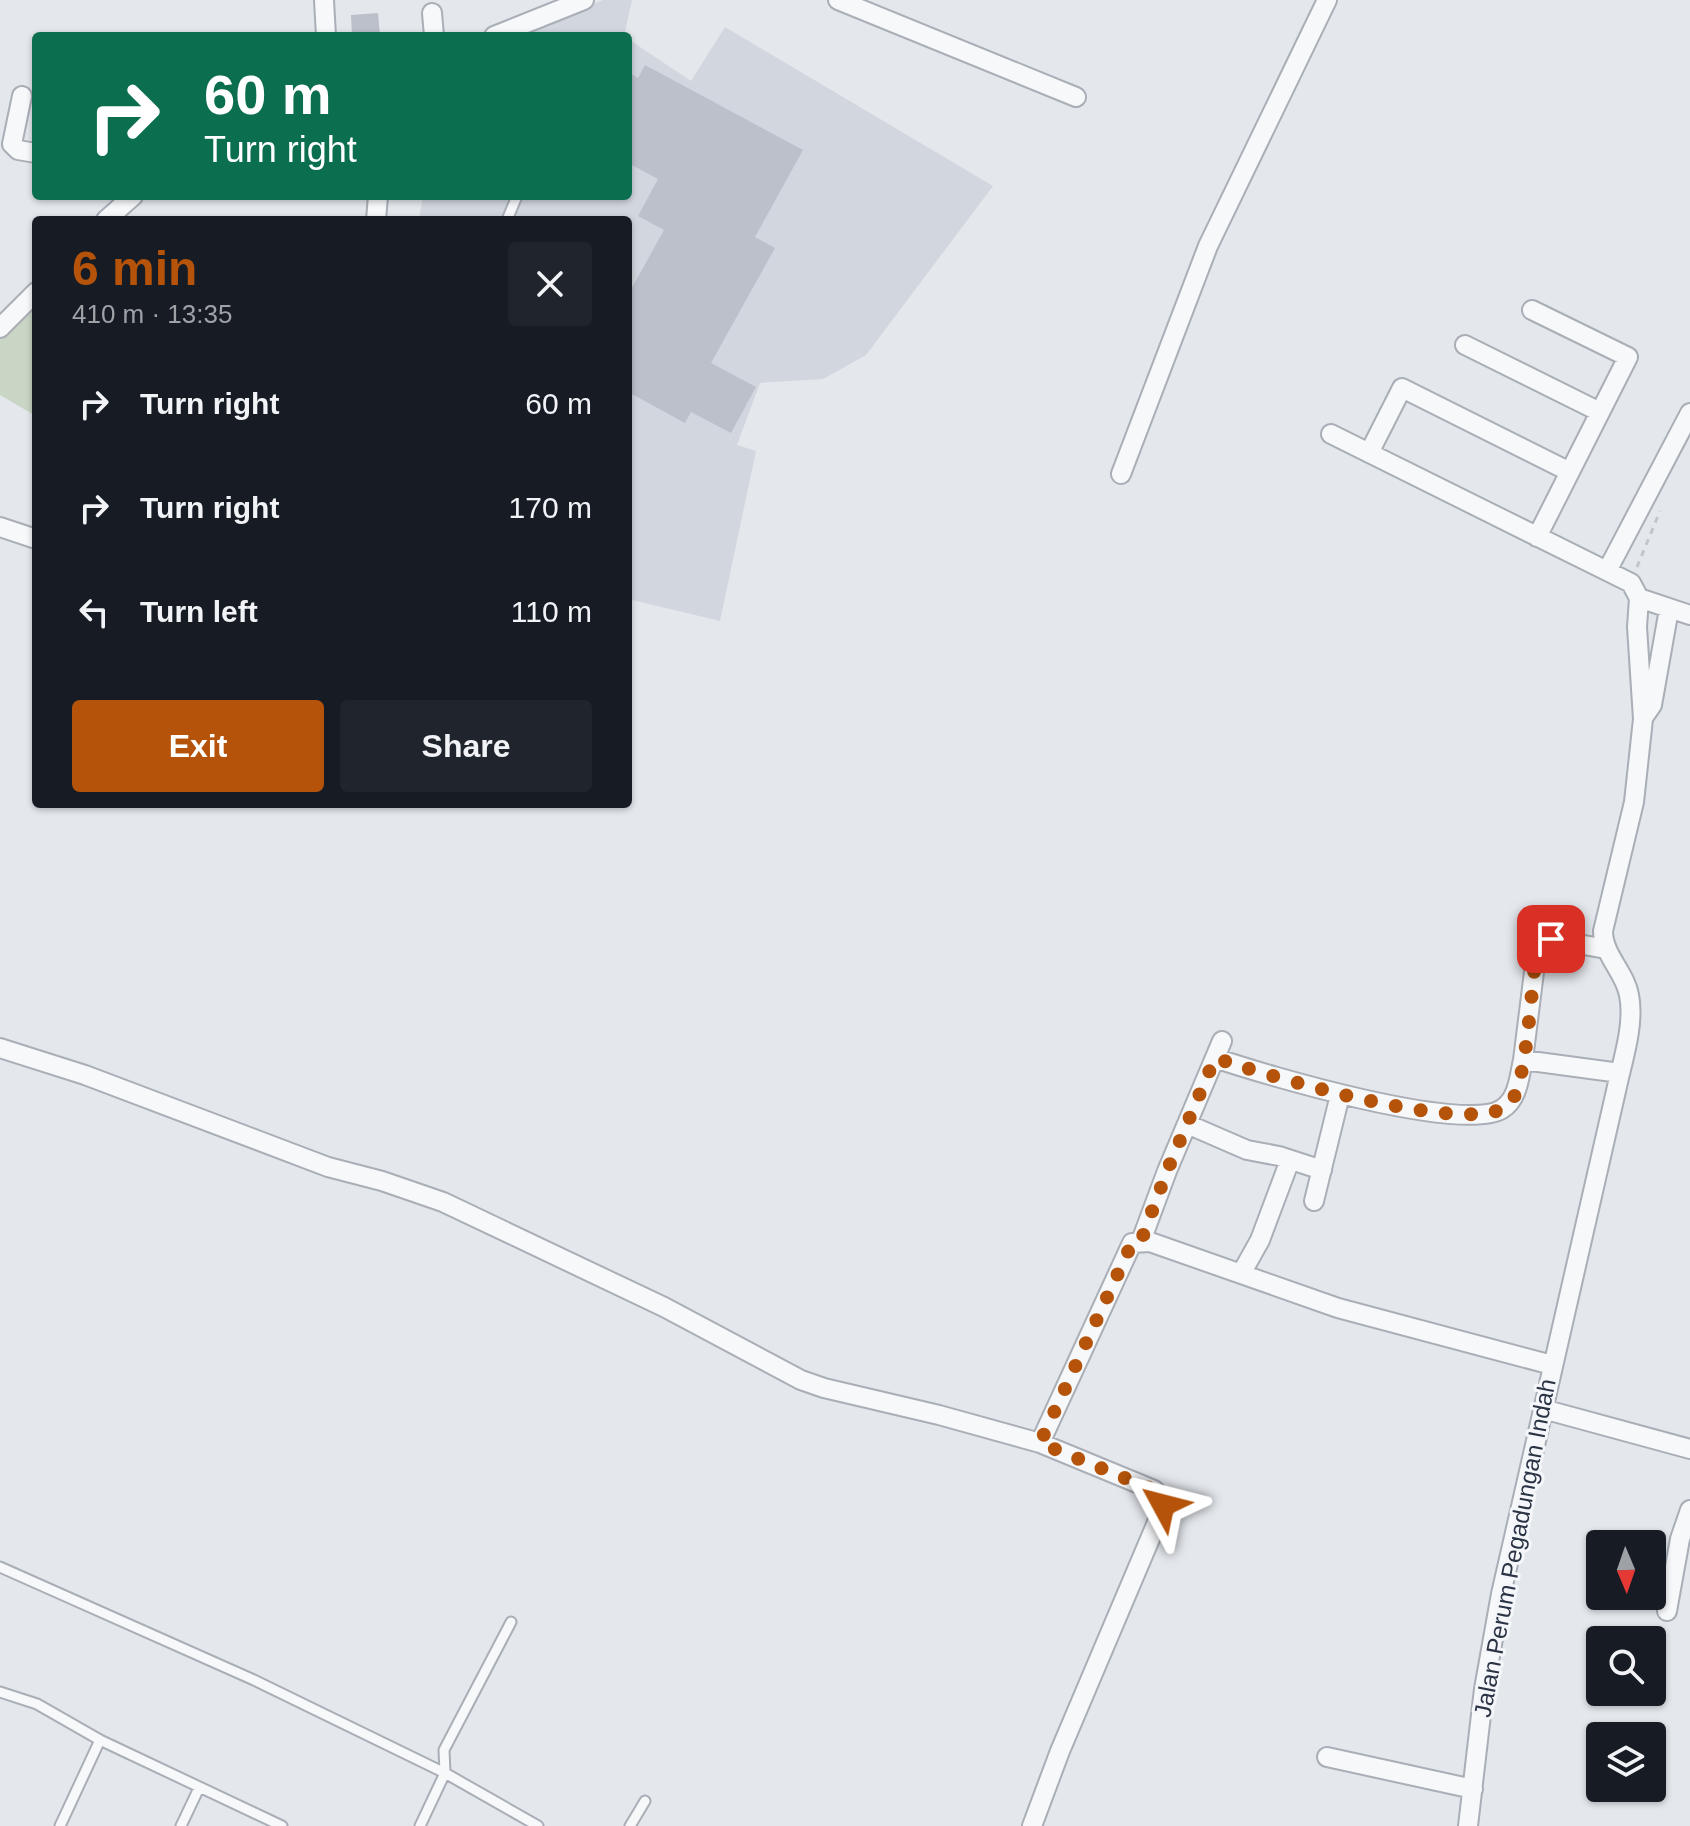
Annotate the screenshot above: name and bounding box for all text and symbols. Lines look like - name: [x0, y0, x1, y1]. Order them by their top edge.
- text: 60 m: [204, 63, 332, 126]
- icon: right: [72, 64, 176, 168]
- text: Turn right: [204, 129, 357, 170]
- text: 6 min: [72, 242, 197, 295]
- button: close: [508, 242, 592, 326]
- text: 410 m · 13:35: [72, 299, 232, 329]
- icon: right: [72, 382, 116, 426]
- text: Turn right: [140, 387, 279, 420]
- text: 60 m: [525, 387, 592, 420]
- icon: right: [72, 486, 116, 530]
- text: Turn right: [140, 491, 279, 524]
- text: 170 m: [509, 491, 592, 524]
- icon: left: [72, 590, 116, 634]
- text: Turn left: [140, 595, 258, 628]
- text: 110 m: [511, 595, 592, 628]
- button: Exit: [72, 700, 324, 792]
- button: Share: [340, 700, 592, 792]
- pin: [1517, 905, 1585, 973]
- icon: arrive: [1529, 917, 1573, 961]
- street label: Jalan Perum Pegadungan Indah: [1468, 1376, 1561, 1719]
- position arrow: [1121, 1463, 1205, 1547]
- north arrow: [1586, 1530, 1666, 1610]
- map controls: [1586, 1530, 1666, 1802]
- button: search: [1586, 1626, 1666, 1706]
- button: layers: [1586, 1722, 1666, 1802]

